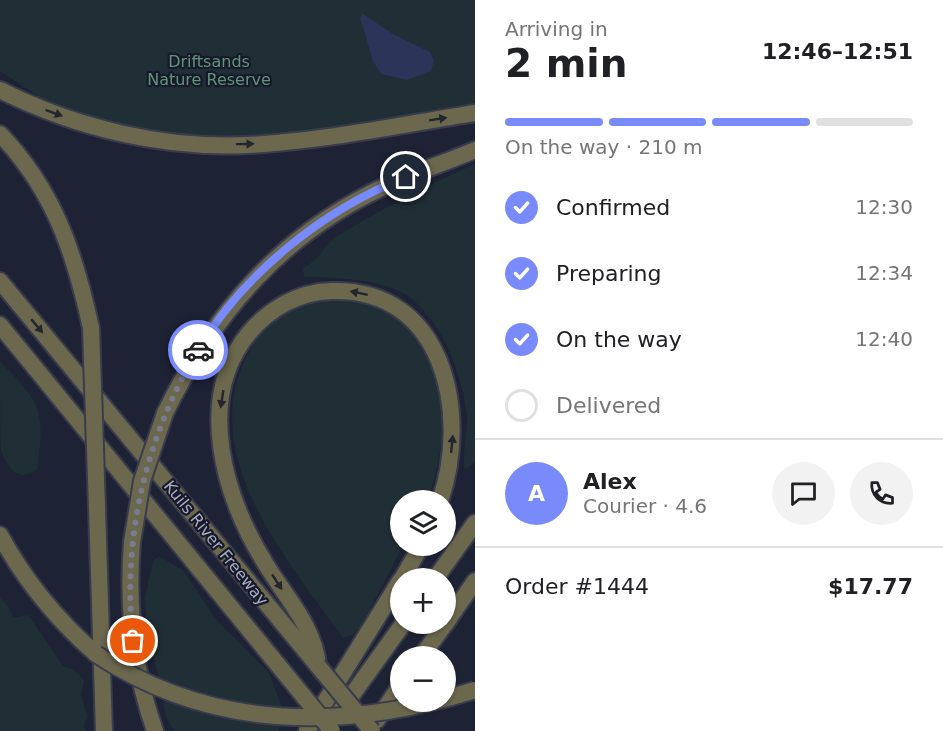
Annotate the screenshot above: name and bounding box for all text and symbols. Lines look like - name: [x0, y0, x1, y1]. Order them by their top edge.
- text: Arriving in: [505, 17, 608, 41]
- text: 12:46–12:51: [762, 39, 913, 64]
- text: 2 min: [505, 41, 627, 86]
- park label: Driftsands Nature Reserve: [147, 52, 271, 89]
- one-way arrow: [45, 108, 63, 118]
- one-way arrow: [429, 114, 448, 123]
- text: On the way · 210 m: [505, 135, 703, 159]
- one-way arrow: [236, 140, 255, 149]
- pin: [380, 151, 431, 202]
- icon: home: [389, 160, 422, 193]
- icon: check: [505, 191, 538, 224]
- text: Confirmed: [556, 195, 670, 220]
- text: 12:30: [855, 195, 913, 219]
- icon: check: [505, 257, 538, 290]
- text: Preparing: [556, 261, 662, 286]
- text: 12:34: [855, 261, 913, 285]
- one-way arrow: [349, 288, 368, 297]
- one-way arrow: [31, 318, 44, 334]
- courier: [168, 320, 228, 380]
- icon: check: [505, 323, 538, 356]
- text: On the way: [556, 327, 682, 352]
- text: 12:40: [855, 327, 913, 351]
- icon: car: [182, 334, 215, 367]
- one-way arrow: [218, 390, 227, 409]
- text: Delivered: [556, 393, 661, 418]
- one-way arrow: [447, 435, 457, 454]
- button: chat: [772, 462, 835, 525]
- button: phone: [850, 462, 913, 525]
- text: Alex: [583, 469, 637, 494]
- street label: Kuils River Freeway: [160, 477, 272, 609]
- text: A: [528, 481, 545, 506]
- map controls: [390, 490, 456, 712]
- button: layers: [390, 490, 456, 556]
- text: Courier · 4.6: [583, 494, 707, 518]
- button: +: [390, 568, 456, 634]
- one-way arrow: [271, 573, 282, 590]
- text: Order #1444: [505, 574, 649, 599]
- text: $17.77: [828, 574, 913, 599]
- pin: [107, 615, 158, 666]
- icon: bag: [116, 624, 149, 657]
- button: −: [390, 646, 456, 712]

